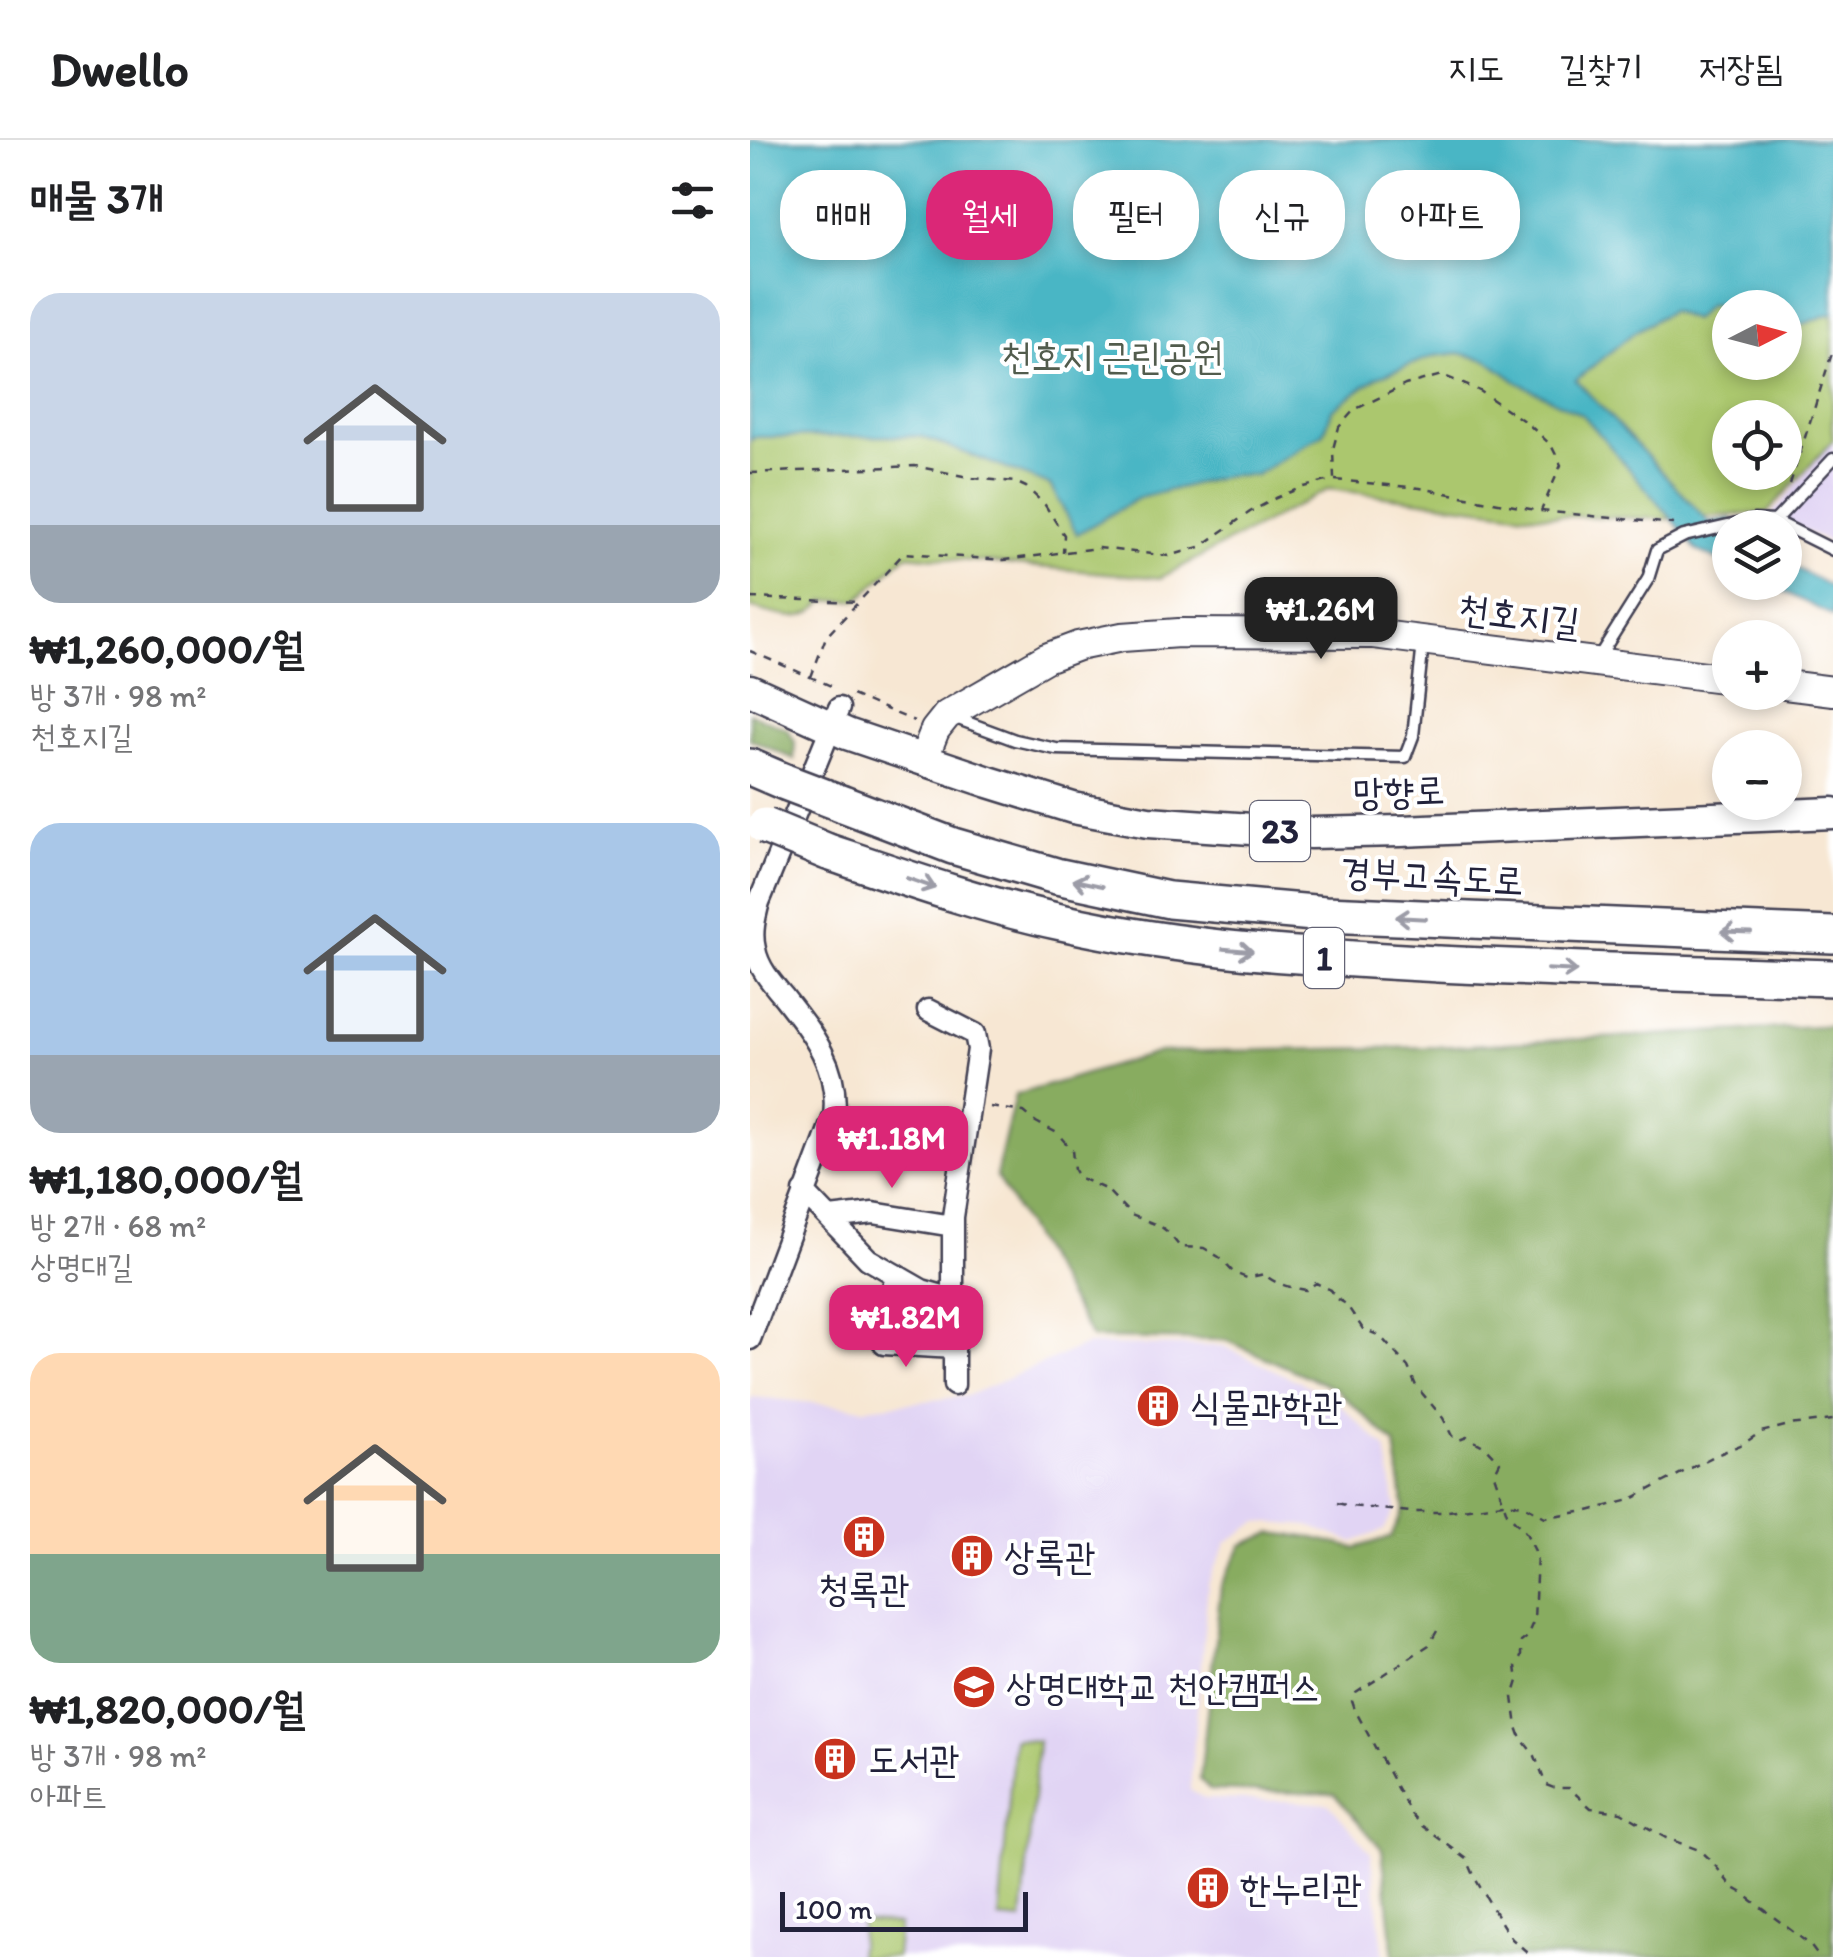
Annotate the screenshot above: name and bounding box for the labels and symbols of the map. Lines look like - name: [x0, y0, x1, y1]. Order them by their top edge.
- north arrow: [1712, 290, 1802, 380]
- park label: 천호지 근린공원: [1001, 333, 1223, 379]
- pin: ₩1.26M: [1240, 577, 1402, 662]
- street label: 천호지길: [1455, 585, 1583, 645]
- street label: 망향로: [1352, 766, 1446, 816]
- road number: 23: [1250, 801, 1310, 861]
- street label: 경부고속도로: [1339, 848, 1525, 904]
- one-way arrow: [1073, 872, 1105, 891]
- one-way arrow: [904, 875, 935, 893]
- one-way arrow: [1395, 908, 1427, 927]
- one-way arrow: [1720, 922, 1752, 941]
- road number: 1: [1304, 928, 1344, 988]
- one-way arrow: [1221, 940, 1254, 959]
- one-way arrow: [1546, 961, 1578, 980]
- pin: ₩1.18M: [811, 1106, 973, 1191]
- pin: ₩1.82M: [825, 1285, 987, 1370]
- building icon: 식물과학관: [1135, 1383, 1181, 1429]
- place label: 식물과학관: [1190, 1383, 1343, 1429]
- building icon: 청록관: [841, 1514, 887, 1560]
- building icon: 상록관: [949, 1533, 995, 1579]
- place label: 상록관: [1004, 1533, 1096, 1579]
- place label: 청록관: [818, 1565, 910, 1611]
- school or university icon: 상명대학교 천안캠퍼스: [951, 1664, 997, 1710]
- place label: 상명대학교 천안캠퍼스: [1006, 1664, 1320, 1710]
- building icon: 도서관: [812, 1736, 858, 1782]
- place label: 도서관: [868, 1736, 960, 1782]
- building icon: 한누리관: [1185, 1865, 1231, 1911]
- place label: 한누리관: [1240, 1865, 1362, 1911]
- scale bar: [780, 1887, 1028, 1932]

